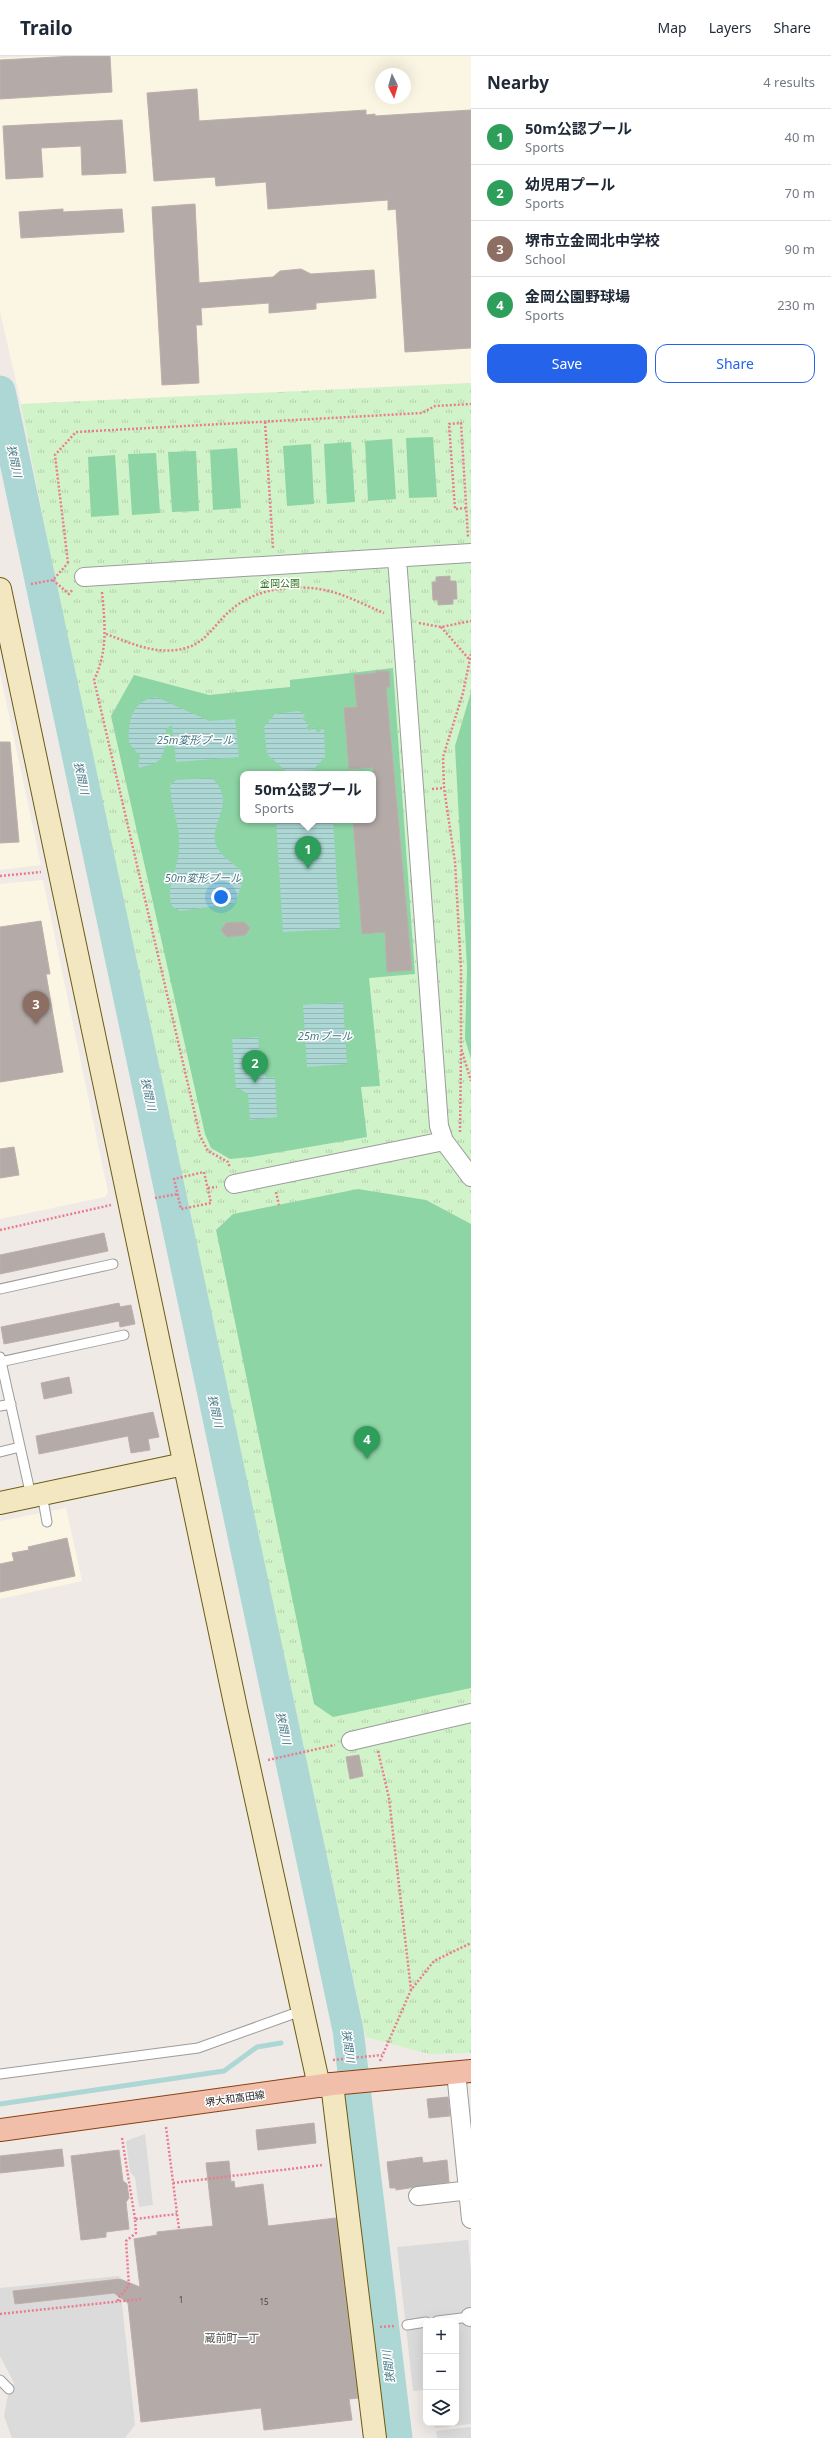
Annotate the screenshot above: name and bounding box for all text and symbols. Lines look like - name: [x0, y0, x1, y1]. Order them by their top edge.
- text: Trailo: [20, 15, 73, 41]
- text: Map: [658, 18, 687, 37]
- text: Layers: [709, 18, 751, 37]
- text: Share: [773, 18, 811, 37]
- north arrow: [375, 68, 411, 104]
- text: Nearby: [487, 71, 549, 94]
- text: 4 results: [763, 73, 815, 91]
- text: 50m公認プール: [525, 118, 632, 138]
- text: 1: [496, 128, 504, 146]
- text: 40 m: [785, 128, 815, 146]
- text: Sports: [525, 138, 564, 156]
- text: 幼児用プール: [525, 174, 615, 194]
- text: 2: [496, 184, 504, 202]
- text: 70 m: [785, 184, 815, 202]
- text: Sports: [525, 194, 564, 212]
- text: 堺市立金岡北中学校: [525, 230, 660, 250]
- text: 3: [496, 240, 504, 258]
- text: 90 m: [785, 240, 815, 258]
- text: School: [525, 250, 566, 268]
- text: 金岡公園野球場: [525, 286, 630, 306]
- text: 4: [496, 296, 504, 314]
- text: 230 m: [777, 296, 815, 314]
- text: Sports: [525, 306, 564, 324]
- button: Save: [487, 344, 647, 383]
- button: Share: [655, 344, 815, 383]
- water label: 狭間川: [4, 443, 26, 480]
- park label: 金岡公園: [260, 576, 300, 590]
- water label: 25m変形プール: [157, 732, 234, 747]
- water label: 狭間川: [71, 760, 93, 797]
- popup: [240, 771, 376, 823]
- text: 50m公認プール: [255, 779, 361, 799]
- text: Sports: [255, 799, 294, 817]
- pin: 1: [295, 836, 321, 869]
- water label: 50m変形プール: [165, 870, 242, 885]
- your location: [211, 887, 231, 907]
- pin: 3: [23, 991, 49, 1024]
- water label: 25mプール: [298, 1028, 353, 1043]
- pin: 2: [242, 1050, 268, 1083]
- water label: 狭間川: [138, 1076, 160, 1113]
- water label: 狭間川: [205, 1393, 227, 1430]
- pin: 4: [354, 1426, 380, 1459]
- water label: 狭間川: [273, 1710, 295, 1747]
- water label: 狭間川: [339, 2029, 359, 2064]
- street label: 堺大和高田線: [204, 2087, 266, 2109]
- house number: 1: [179, 2294, 183, 2305]
- house number: 15: [259, 2296, 269, 2307]
- map controls: [423, 2318, 459, 2426]
- button: +: [423, 2318, 459, 2354]
- district label: 蔵前町一丁: [205, 2330, 260, 2345]
- water label: 狭間川: [378, 2349, 397, 2384]
- button: −: [423, 2354, 459, 2390]
- button: layers: [423, 2390, 459, 2426]

